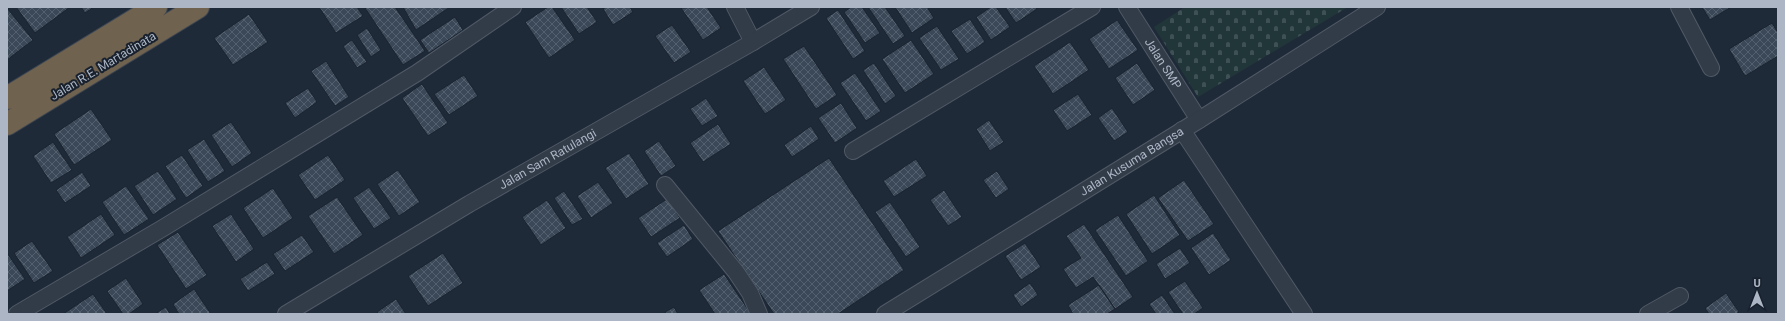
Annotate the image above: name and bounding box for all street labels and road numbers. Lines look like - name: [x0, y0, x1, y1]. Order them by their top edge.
- street label: Jalan R.E. Martadinata: [48, 29, 158, 103]
- street label: Jalan SMP: [1142, 36, 1185, 92]
- street label: Jalan Kusuma Bangsa: [1077, 124, 1186, 199]
- street label: Jalan Sam Ratulangi: [496, 126, 599, 192]

